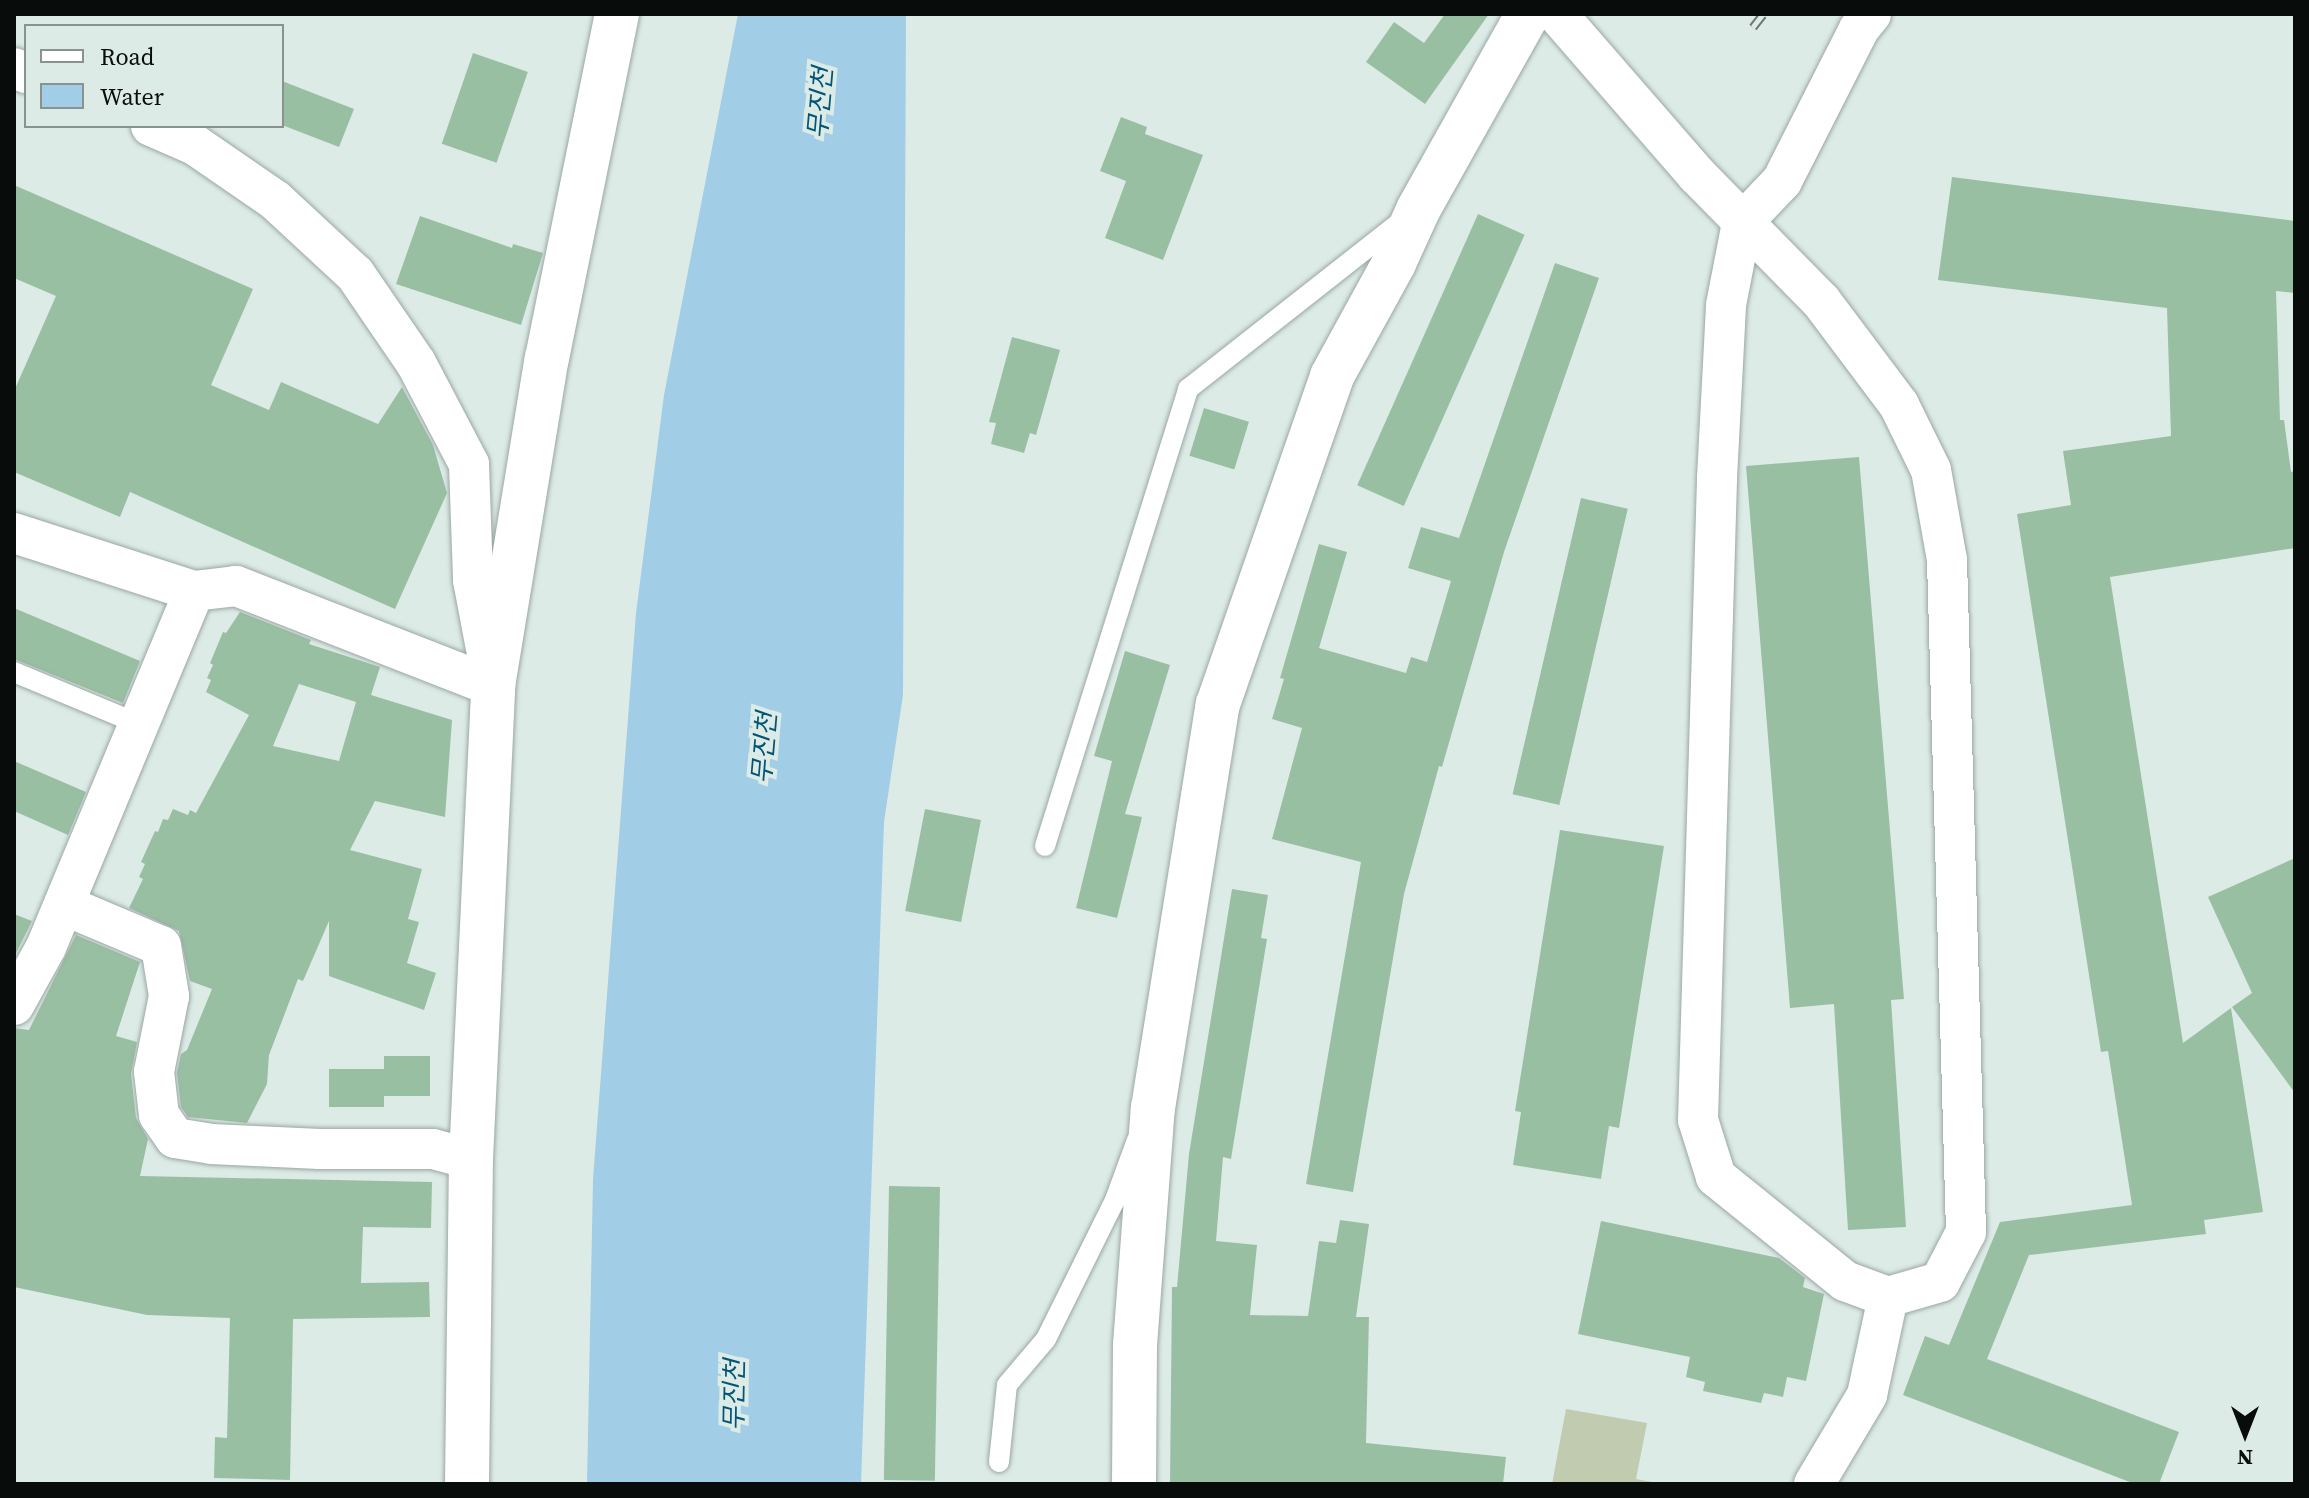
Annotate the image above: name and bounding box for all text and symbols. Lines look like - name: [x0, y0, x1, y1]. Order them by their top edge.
- legend: [24, 24, 284, 128]
- text: Road: [100, 40, 154, 73]
- water label: 무진천: [802, 66, 840, 140]
- text: Water: [100, 80, 164, 113]
- water label: 무진천: [746, 711, 784, 785]
- water label: 무진천: [719, 1359, 751, 1431]
- north arrow: [2205, 1394, 2285, 1474]
- text: N: [2237, 1443, 2253, 1473]

